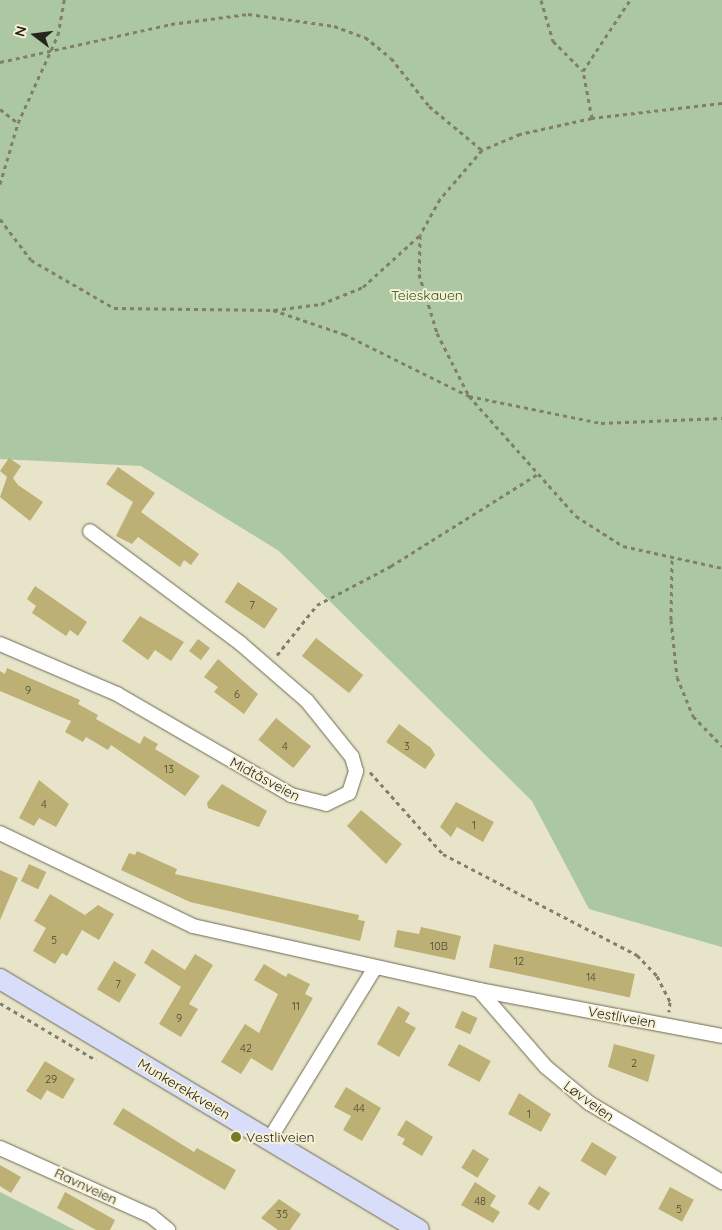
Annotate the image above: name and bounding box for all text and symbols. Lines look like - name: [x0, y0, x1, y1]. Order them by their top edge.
- north arrow: [10, 10, 60, 60]
- text: N: [10, 24, 31, 38]
- park label: Teieskauen: [391, 287, 463, 303]
- house number: 7: [249, 598, 255, 612]
- house number: 9: [25, 683, 31, 697]
- house number: 6: [234, 687, 240, 701]
- house number: 4: [282, 739, 288, 753]
- house number: 3: [404, 739, 410, 753]
- street label: Midtåsveien: [227, 753, 303, 805]
- house number: 13: [164, 762, 174, 776]
- house number: 4: [41, 797, 47, 811]
- house number: 1: [472, 818, 476, 832]
- house number: 5: [51, 933, 57, 947]
- house number: 10B: [430, 939, 448, 953]
- house number: 12: [514, 954, 524, 968]
- house number: 14: [586, 970, 596, 984]
- house number: 7: [115, 977, 121, 991]
- house number: 11: [292, 999, 300, 1013]
- street label: Vestliveien: [587, 1003, 657, 1031]
- house number: 9: [176, 1011, 182, 1025]
- house number: 42: [240, 1041, 252, 1055]
- street label: Munkerekkveien: [135, 1055, 233, 1123]
- house number: 2: [631, 1056, 637, 1070]
- house number: 29: [45, 1072, 57, 1086]
- street label: Løvveien: [561, 1077, 617, 1125]
- house number: 44: [353, 1101, 365, 1115]
- house number: 1: [527, 1107, 531, 1121]
- place label: Vestliveien: [246, 1129, 315, 1145]
- marker: Vestliveien: [230, 1131, 242, 1143]
- street label: Ravnveien: [52, 1164, 120, 1208]
- house number: 48: [474, 1194, 486, 1208]
- house number: 5: [676, 1202, 682, 1216]
- house number: 35: [276, 1207, 288, 1221]

